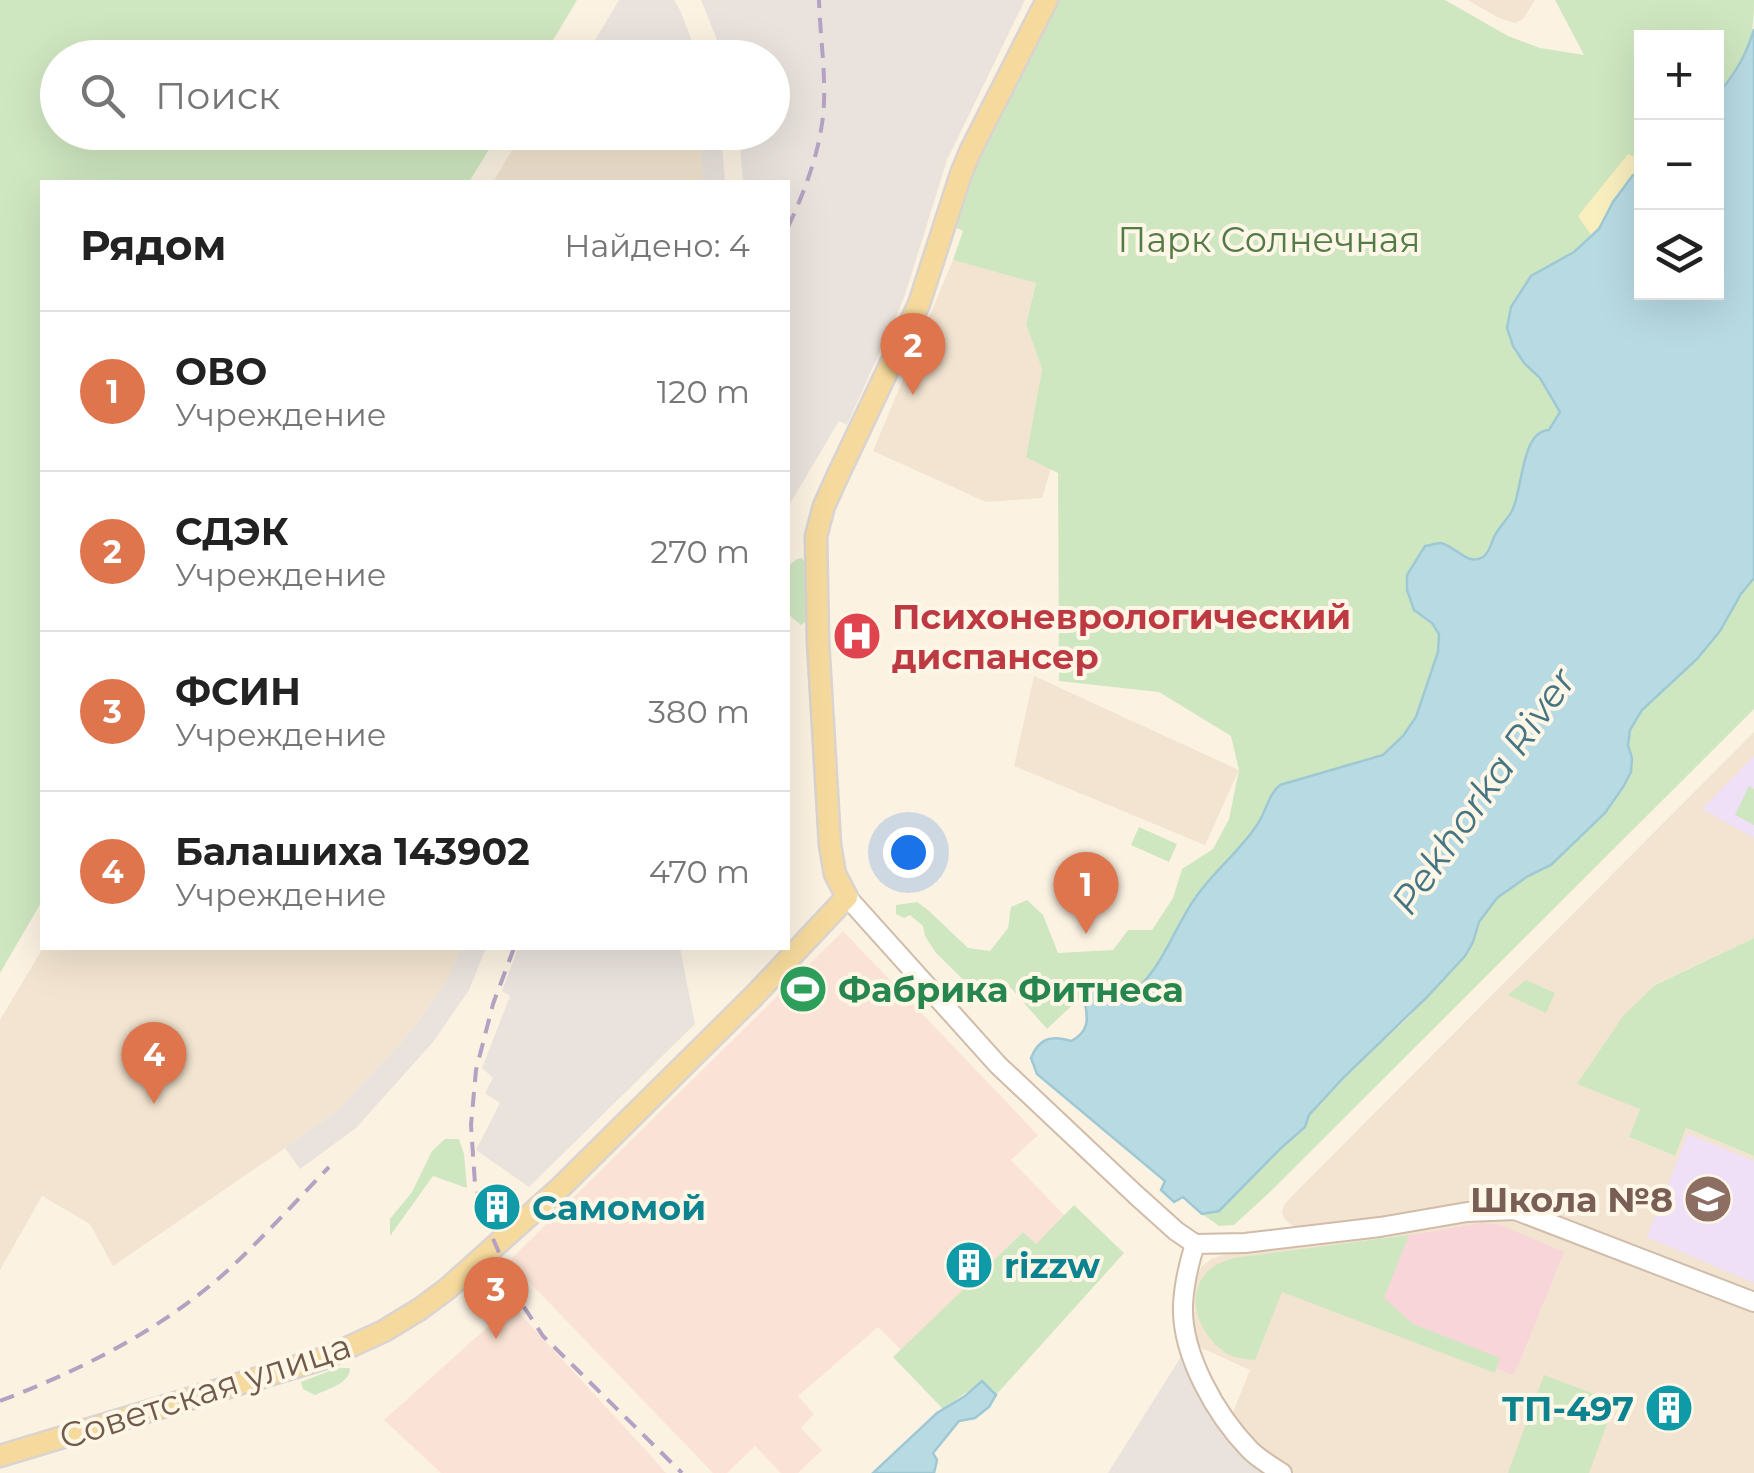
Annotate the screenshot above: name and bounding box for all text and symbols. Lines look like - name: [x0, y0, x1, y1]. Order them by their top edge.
- map controls: [1634, 30, 1724, 300]
- button: +: [1634, 30, 1724, 120]
- search box: [40, 40, 790, 150]
- icon: search: [75, 68, 130, 123]
- text: Поиск: [155, 72, 280, 119]
- button: −: [1634, 120, 1724, 210]
- button: layers: [1634, 210, 1724, 300]
- park label: Парк Солнечная: [1118, 218, 1420, 261]
- text: Рядом: [80, 219, 227, 271]
- text: Найдено: 4: [564, 226, 750, 265]
- pin: 2: [880, 312, 946, 395]
- text: ОВО: [175, 348, 267, 395]
- text: 1: [106, 372, 119, 411]
- text: 120 m: [657, 372, 750, 411]
- text: Учреждение: [175, 395, 387, 434]
- text: СДЭК: [175, 508, 289, 555]
- text: 2: [103, 532, 122, 571]
- text: 270 m: [650, 532, 750, 571]
- text: Учреждение: [175, 555, 387, 594]
- place label: Психоневрологический диспансер: [892, 595, 1351, 678]
- hospital icon: Психоневрологический диспансер: [831, 610, 883, 662]
- water label: Pekhorka River: [1381, 658, 1586, 923]
- text: ФСИН: [175, 668, 301, 715]
- text: 3: [103, 692, 122, 731]
- text: 380 m: [648, 692, 750, 731]
- text: Учреждение: [175, 715, 387, 754]
- your location: [883, 827, 934, 878]
- text: Балашиха 143902: [175, 828, 530, 875]
- text: 4: [101, 852, 124, 891]
- text: 470 m: [649, 852, 750, 891]
- pin: 1: [1054, 852, 1118, 934]
- text: Учреждение: [175, 875, 387, 914]
- sports icon: Фабрика Фитнеса: [777, 963, 829, 1015]
- place label: Фабрика Фитнеса: [838, 968, 1184, 1011]
- pin: 4: [122, 1022, 186, 1104]
- school or university icon: Школа №8: [1682, 1173, 1734, 1225]
- place label: Школа №8: [1470, 1178, 1673, 1221]
- building icon: Самомой: [471, 1181, 523, 1233]
- place label: Самомой: [532, 1186, 706, 1229]
- building icon: rizzw: [943, 1239, 995, 1291]
- place label: rizzw: [1004, 1244, 1100, 1287]
- pin: 3: [464, 1256, 528, 1339]
- street label: Советская улица: [54, 1324, 356, 1458]
- building icon: ТП-497: [1643, 1382, 1695, 1434]
- place label: ТП-497: [1502, 1387, 1634, 1430]

